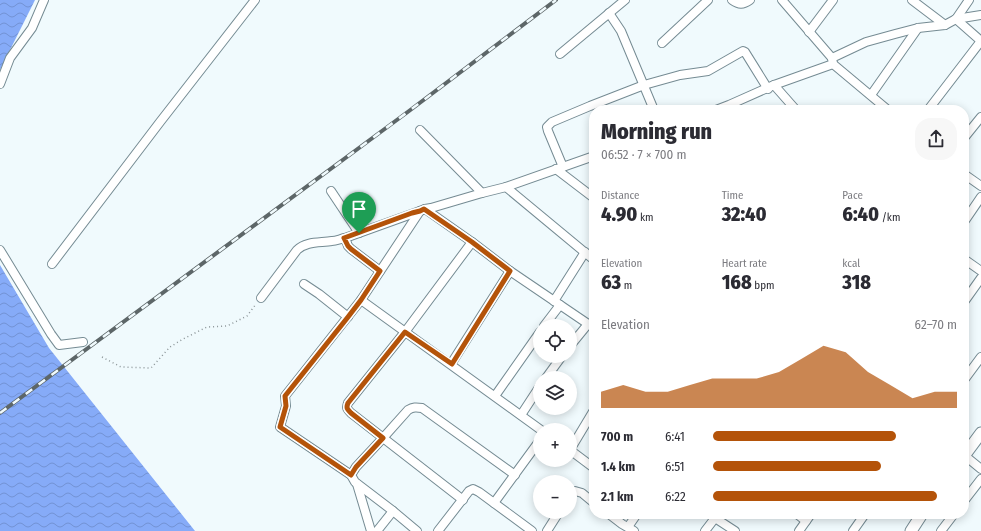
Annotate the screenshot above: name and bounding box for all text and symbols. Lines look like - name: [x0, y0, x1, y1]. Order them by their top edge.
- text: Morning run: [601, 118, 712, 145]
- button: share: [915, 118, 957, 160]
- text: 06:52 · 7 × 700 m: [601, 147, 686, 162]
- text: Distance: [601, 189, 640, 202]
- text: Time: [722, 189, 743, 202]
- text: Pace: [842, 189, 863, 202]
- pin: [342, 192, 376, 233]
- icon: arrive: [348, 198, 370, 220]
- text: 4.90: [601, 202, 637, 226]
- text: 32:40: [722, 202, 767, 226]
- text: 6:40: [842, 202, 879, 226]
- text: km: [637, 211, 654, 224]
- text: /km: [879, 211, 900, 224]
- text: Elevation: [601, 257, 642, 270]
- text: Heart rate: [722, 257, 767, 270]
- text: kcal: [842, 257, 860, 270]
- text: 63: [601, 270, 621, 294]
- text: 168: [722, 270, 752, 294]
- text: 318: [842, 270, 871, 294]
- text: m: [621, 279, 632, 292]
- text: bpm: [752, 279, 774, 292]
- text: Elevation: [601, 317, 650, 332]
- text: 62–70 m: [915, 317, 957, 332]
- map controls: [533, 319, 577, 519]
- button: locate: [533, 319, 577, 363]
- button: layers: [533, 371, 577, 415]
- button: +: [533, 423, 577, 467]
- text: 700 m: [601, 429, 633, 444]
- text: 6:41: [665, 429, 685, 444]
- text: 1.4 km: [601, 459, 635, 474]
- text: 6:51: [665, 459, 685, 474]
- button: −: [533, 475, 577, 519]
- text: 2.1 km: [601, 489, 633, 504]
- text: 6:22: [665, 489, 686, 504]

